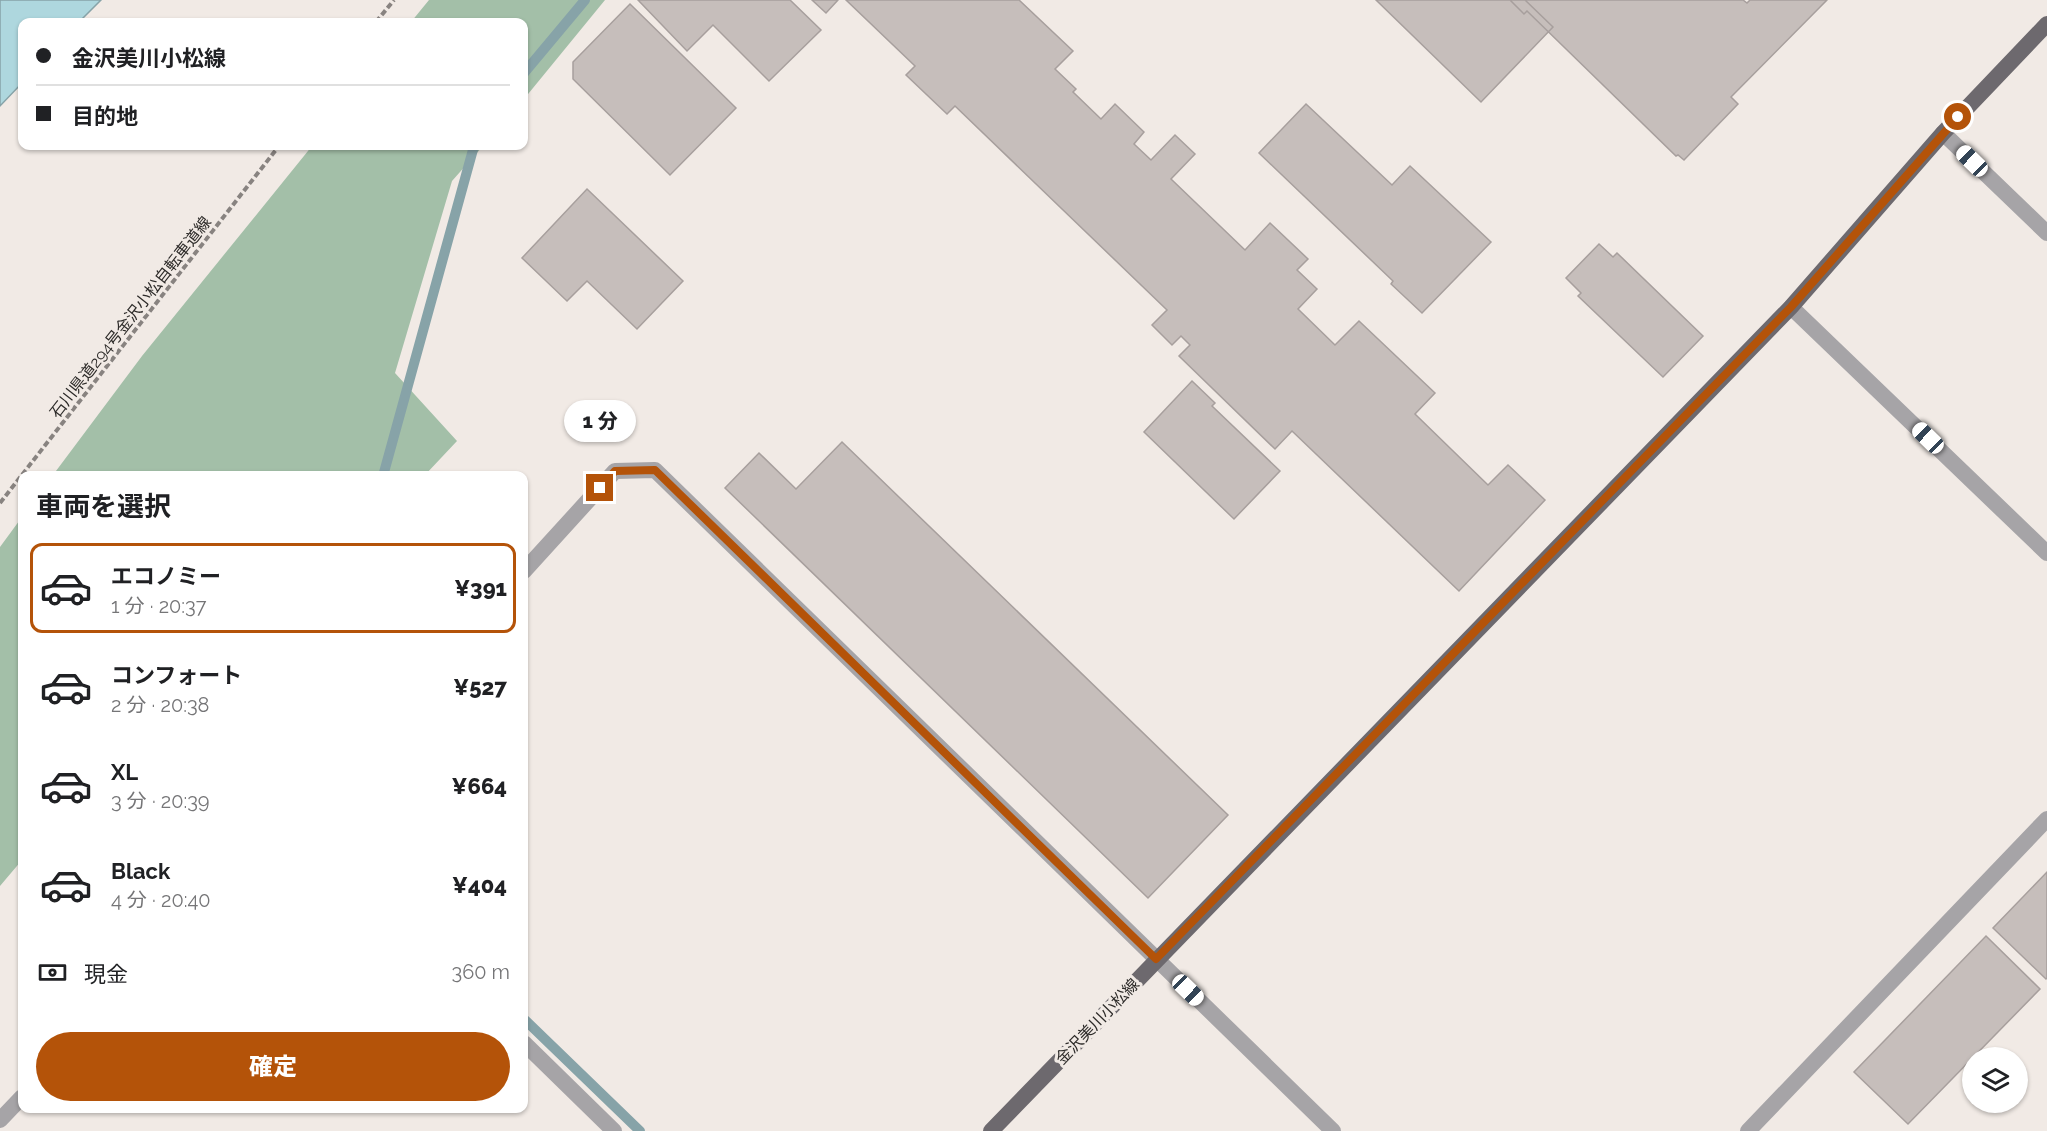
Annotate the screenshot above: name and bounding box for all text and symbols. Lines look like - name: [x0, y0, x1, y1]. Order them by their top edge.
- text: 金沢美川小松線: [72, 45, 226, 71]
- text: 目的地: [72, 103, 138, 129]
- route start: [1944, 103, 1971, 130]
- car: [1953, 142, 1991, 180]
- street label: 石川県道294号金沢小松自転車道線: [46, 213, 215, 422]
- callout: 1 分: [564, 401, 636, 443]
- text: 1 分: [582, 409, 618, 433]
- car: [1909, 419, 1947, 457]
- route end: [586, 474, 613, 501]
- text: 車両を選択: [36, 491, 171, 522]
- icon: car: [39, 561, 93, 615]
- text: エコノミー: [111, 563, 221, 589]
- text: ¥391: [454, 575, 507, 601]
- text: 1 分 · 20:37: [111, 594, 206, 618]
- icon: car: [39, 660, 93, 714]
- text: コンフォート: [111, 662, 242, 688]
- text: ¥527: [453, 674, 507, 700]
- text: 2 分 · 20:38: [111, 693, 209, 717]
- icon: car: [39, 759, 93, 813]
- text: XL: [111, 759, 138, 785]
- text: ¥664: [452, 773, 507, 799]
- text: 3 分 · 20:39: [111, 789, 210, 813]
- icon: car: [39, 858, 93, 912]
- text: Black: [111, 858, 170, 884]
- text: ¥404: [452, 872, 507, 898]
- text: 4 分 · 20:40: [111, 888, 211, 912]
- icon: cash: [36, 956, 69, 989]
- text: 360 m: [452, 960, 510, 984]
- text: 現金: [84, 961, 128, 987]
- car: [1169, 971, 1207, 1009]
- street label: 金沢美川小松線: [1052, 974, 1143, 1068]
- button: 確定: [36, 1032, 510, 1101]
- map controls: [1962, 1047, 2028, 1113]
- button: layers: [1962, 1047, 2028, 1113]

